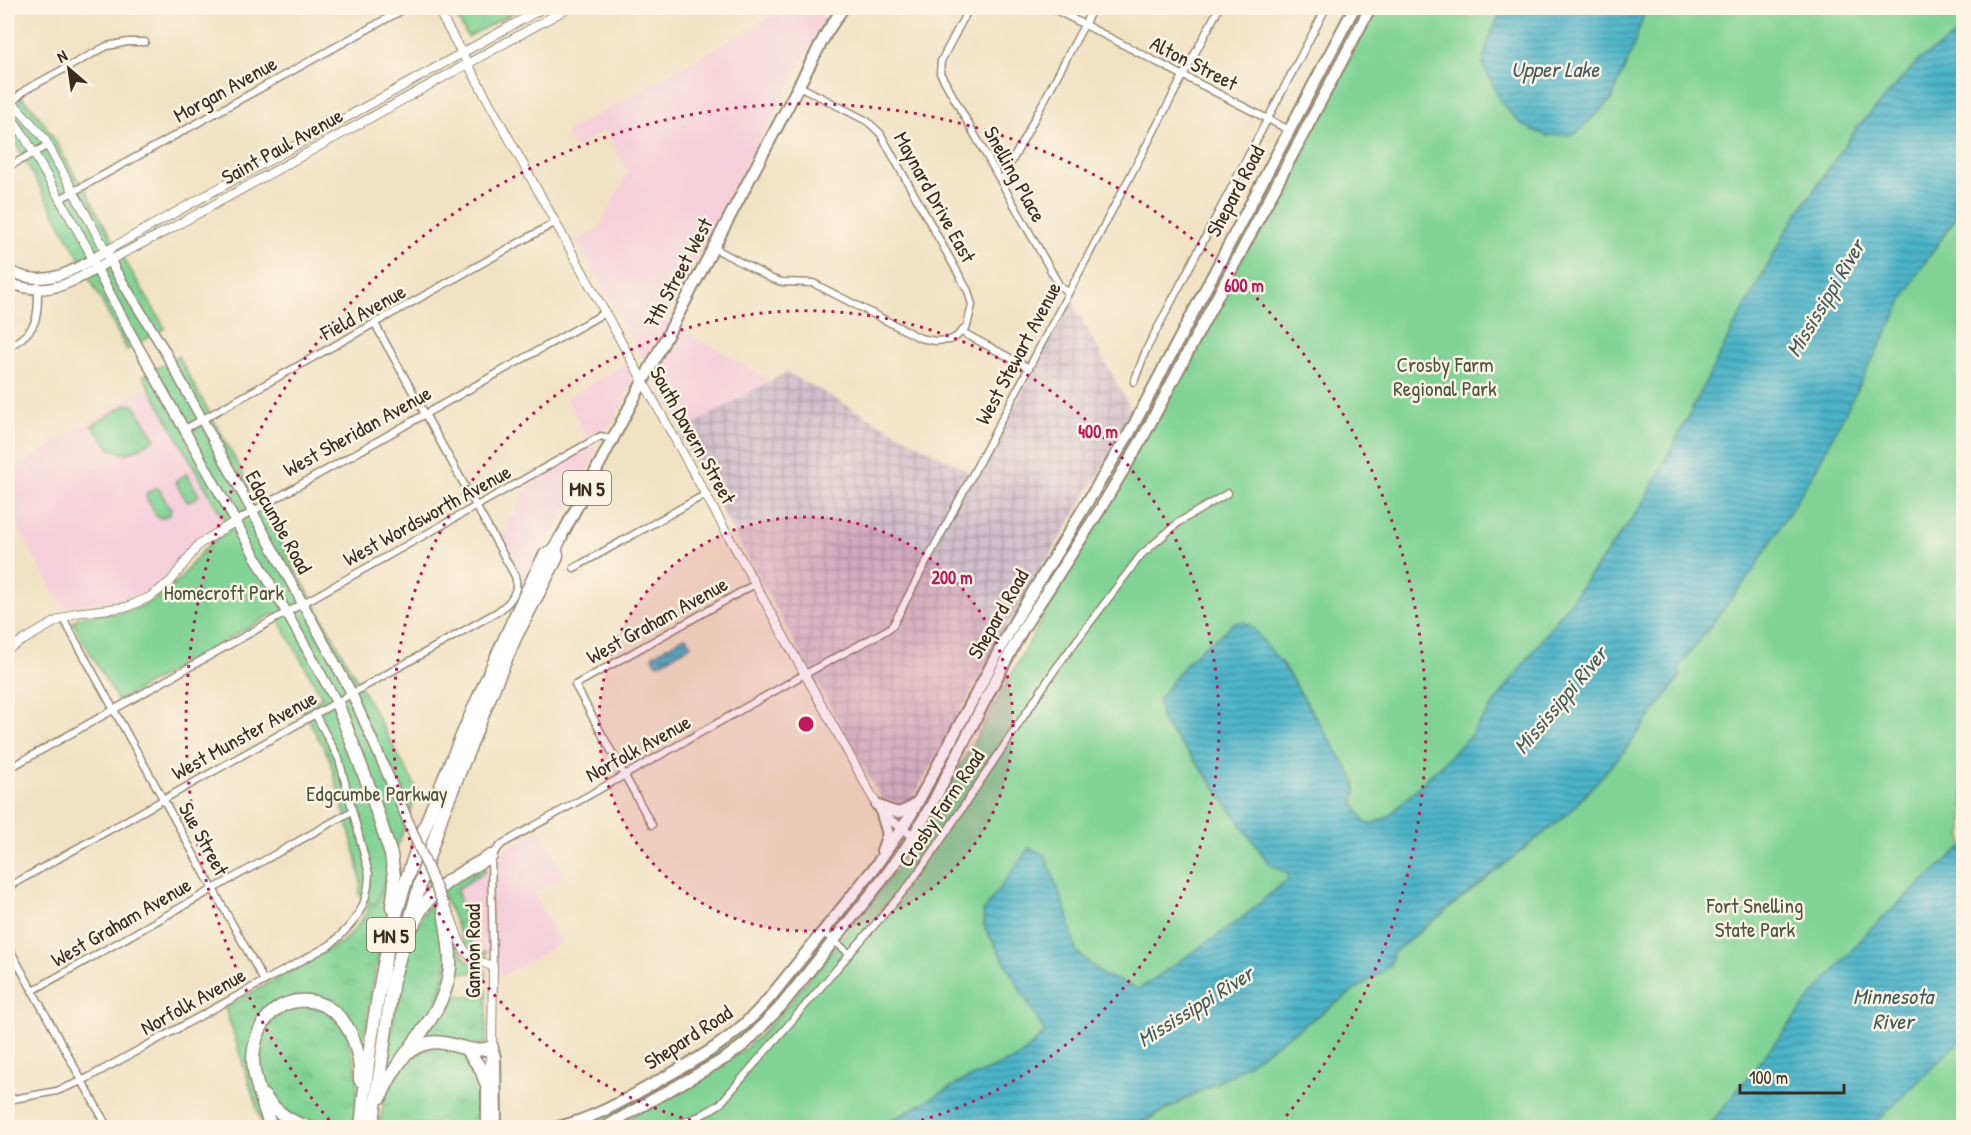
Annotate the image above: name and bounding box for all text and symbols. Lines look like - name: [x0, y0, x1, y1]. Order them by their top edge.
- street label: Alton Street: [1145, 29, 1243, 98]
- north arrow: [39, 39, 99, 99]
- text: N: [53, 44, 71, 68]
- street label: Morgan Avenue: [168, 49, 282, 129]
- water label: Upper Lake: [1511, 54, 1600, 84]
- street label: Saint Paul Avenue: [216, 101, 348, 191]
- street label: Snelling Place: [977, 121, 1053, 227]
- street label: Maynard Drive East: [887, 126, 983, 268]
- street label: Shepard Road: [1199, 140, 1271, 242]
- street label: 7th Street West: [637, 212, 720, 333]
- water label: Mississippi River: [1778, 232, 1873, 362]
- text: 600 m: [1224, 273, 1264, 298]
- street label: West Stewart Avenue: [968, 276, 1068, 430]
- street label: Field Avenue: [315, 277, 411, 348]
- park label: Crosby Farm Regional Park: [1393, 350, 1497, 403]
- street label: South Davern Street: [643, 361, 743, 510]
- street label: West Sheridan Avenue: [278, 378, 436, 484]
- text: 400 m: [1078, 419, 1118, 444]
- street label: West Wordsworth Avenue: [338, 457, 516, 573]
- street label: Edgcumbe Road: [239, 465, 319, 579]
- road number: MN 5: [563, 471, 611, 505]
- street label: Shepard Road: [961, 564, 1035, 664]
- text: 200 m: [932, 565, 972, 590]
- street label: West Graham Avenue: [581, 569, 733, 671]
- park label: Homecroft Park: [164, 578, 284, 607]
- water label: Mississippi River: [1506, 638, 1615, 760]
- street label: West Munster Avenue: [166, 683, 322, 787]
- street label: Norfolk Avenue: [580, 707, 696, 789]
- centre of rings: [796, 714, 816, 734]
- street label: Crosby Farm Road: [891, 743, 991, 873]
- park label: Edgcumbe Parkway: [306, 779, 448, 808]
- street label: Sue Street: [172, 797, 236, 882]
- street label: West Graham Avenue: [46, 870, 196, 974]
- park label: Fort Snelling State Park: [1706, 891, 1803, 944]
- street label: Gannon Road: [458, 904, 487, 998]
- road number: MN 5: [367, 918, 415, 952]
- water label: Mississippi River: [1131, 957, 1261, 1054]
- street label: Norfolk Avenue: [135, 960, 251, 1042]
- water label: Minnesota River: [1853, 981, 1935, 1036]
- street label: Shepard Road: [638, 998, 738, 1076]
- scale bar: [1740, 1057, 1844, 1095]
- text: 100 m: [1749, 1065, 1788, 1090]

